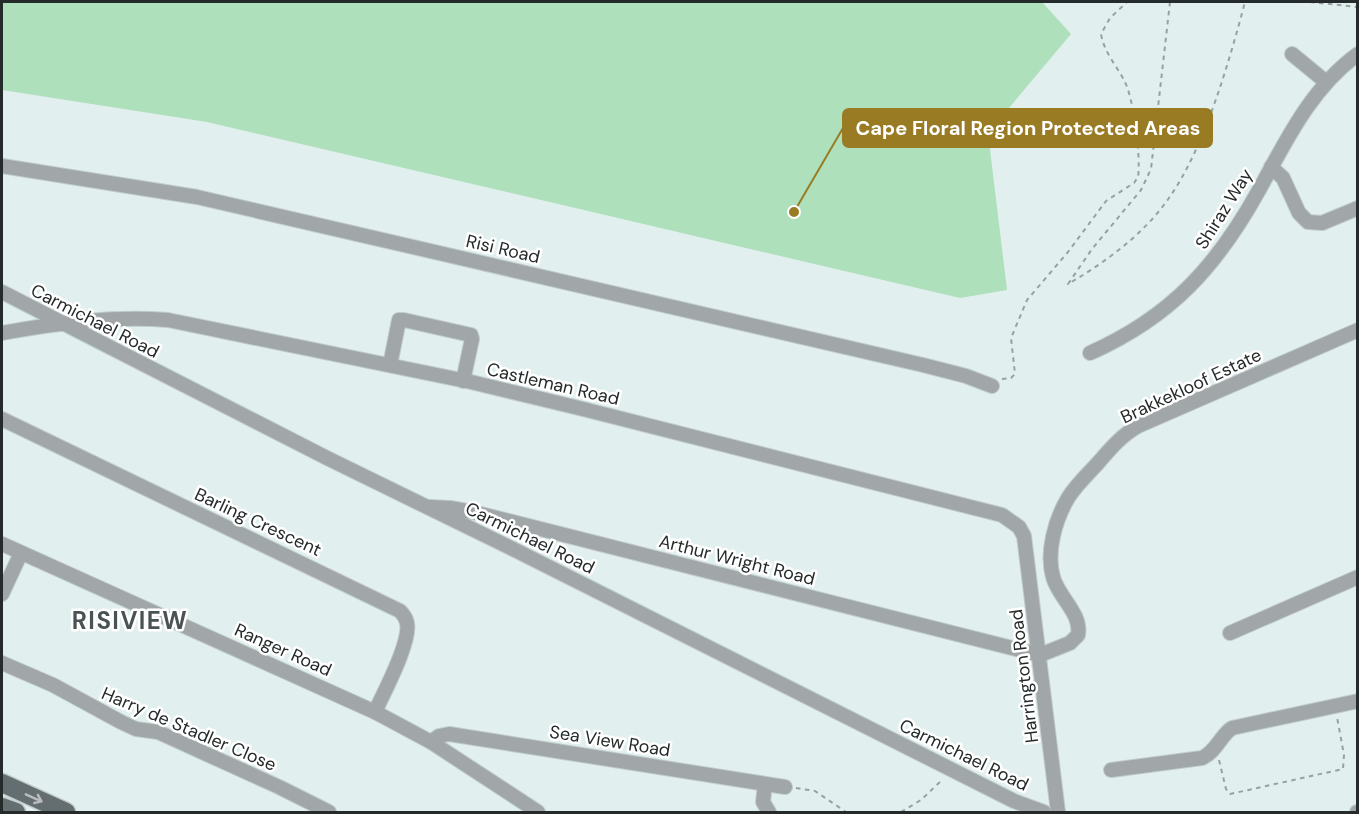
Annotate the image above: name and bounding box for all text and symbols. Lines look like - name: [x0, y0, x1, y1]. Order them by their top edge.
- callout: Cape Floral Region Protected Areas: [843, 109, 1212, 147]
- text: Cape Floral Region Protected Areas: [856, 115, 1200, 141]
- street label: Shiraz Way: [1190, 164, 1258, 254]
- street label: Risi Road: [464, 229, 542, 269]
- street label: Carmichael Road: [27, 278, 163, 364]
- street label: Brakkekloof Estate: [1117, 343, 1265, 429]
- street label: Castleman Road: [484, 357, 622, 411]
- street label: Barling Crescent: [191, 482, 325, 562]
- street label: Carmichael Road: [461, 496, 599, 580]
- street label: Arthur Wright Road: [656, 529, 818, 591]
- district label: RISIVIEW: [72, 605, 188, 636]
- street label: Harrington Road: [1004, 608, 1044, 744]
- street label: Ranger Road: [231, 618, 335, 682]
- street label: Harry de Stadler Close: [98, 681, 280, 777]
- street label: Carmichael Road: [895, 713, 1033, 797]
- street label: Sea View Road: [548, 720, 672, 762]
- one-way arrow: [25, 793, 43, 804]

